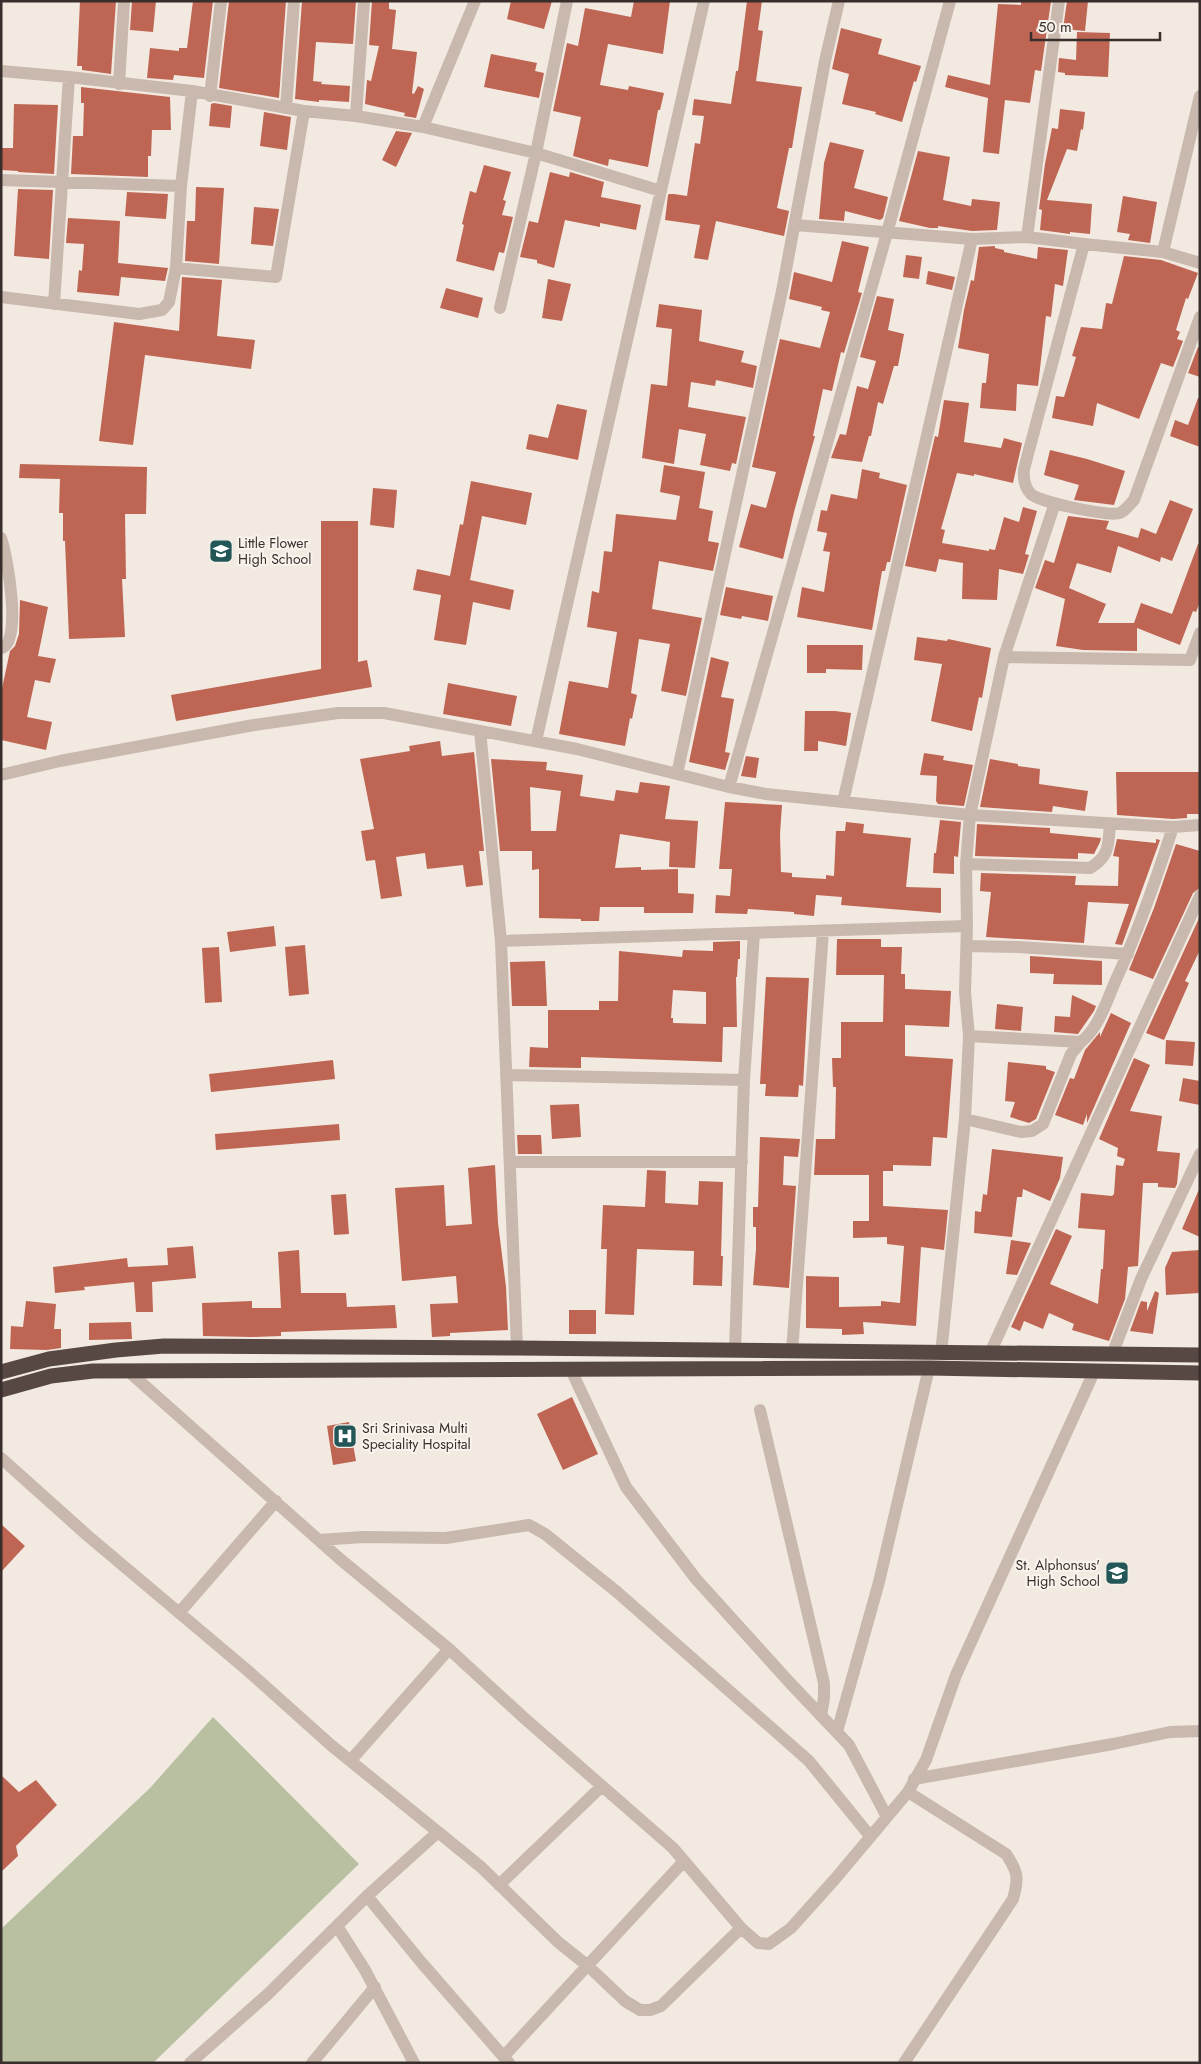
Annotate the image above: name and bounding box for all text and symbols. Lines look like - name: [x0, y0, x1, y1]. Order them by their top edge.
- scale bar: [1031, 10, 1160, 42]
- text: 50 m: [1038, 16, 1072, 38]
- place label: Little Flower High School: [238, 533, 311, 569]
- school or university icon: Little Flower High School: [208, 538, 234, 564]
- place label: Sri Srinivasa Multi Speciality Hospital: [362, 1418, 471, 1454]
- hospital icon: Sri Srinivasa Multi Speciality Hospital: [332, 1423, 358, 1449]
- place label: St. Alphonsus' High School: [1016, 1555, 1100, 1591]
- school or university icon: St. Alphonsus' High School: [1104, 1560, 1130, 1586]

